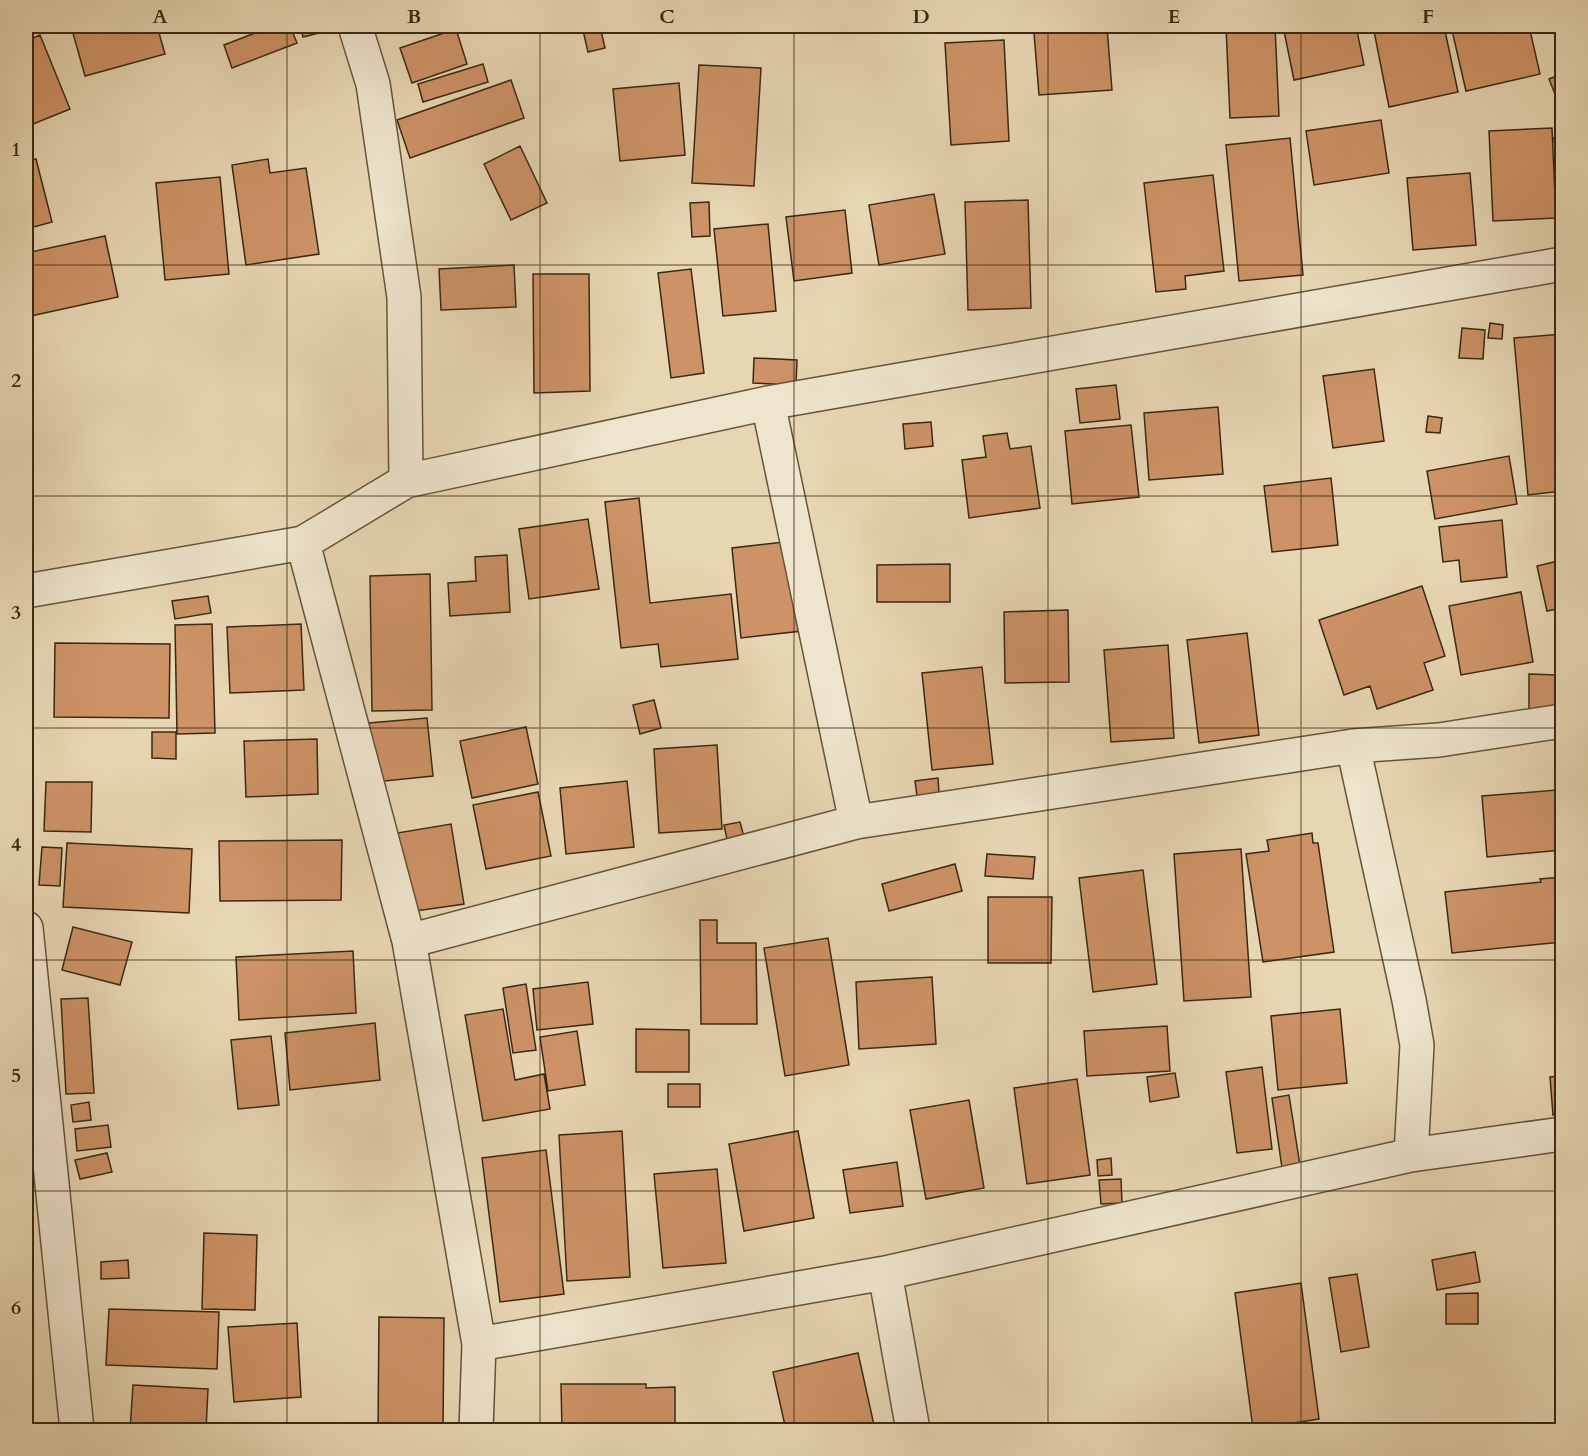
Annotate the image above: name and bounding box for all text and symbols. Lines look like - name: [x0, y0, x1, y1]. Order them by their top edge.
- text: A: [152, 3, 168, 30]
- text: B: [407, 3, 421, 30]
- text: C: [659, 3, 675, 30]
- text: D: [912, 3, 930, 30]
- text: E: [1168, 3, 1180, 30]
- text: F: [1422, 3, 1434, 30]
- text: 1: [11, 136, 21, 163]
- text: 2: [11, 367, 21, 394]
- text: 3: [11, 599, 21, 626]
- text: 4: [11, 831, 21, 858]
- text: 5: [11, 1062, 21, 1089]
- text: 6: [11, 1294, 21, 1321]

